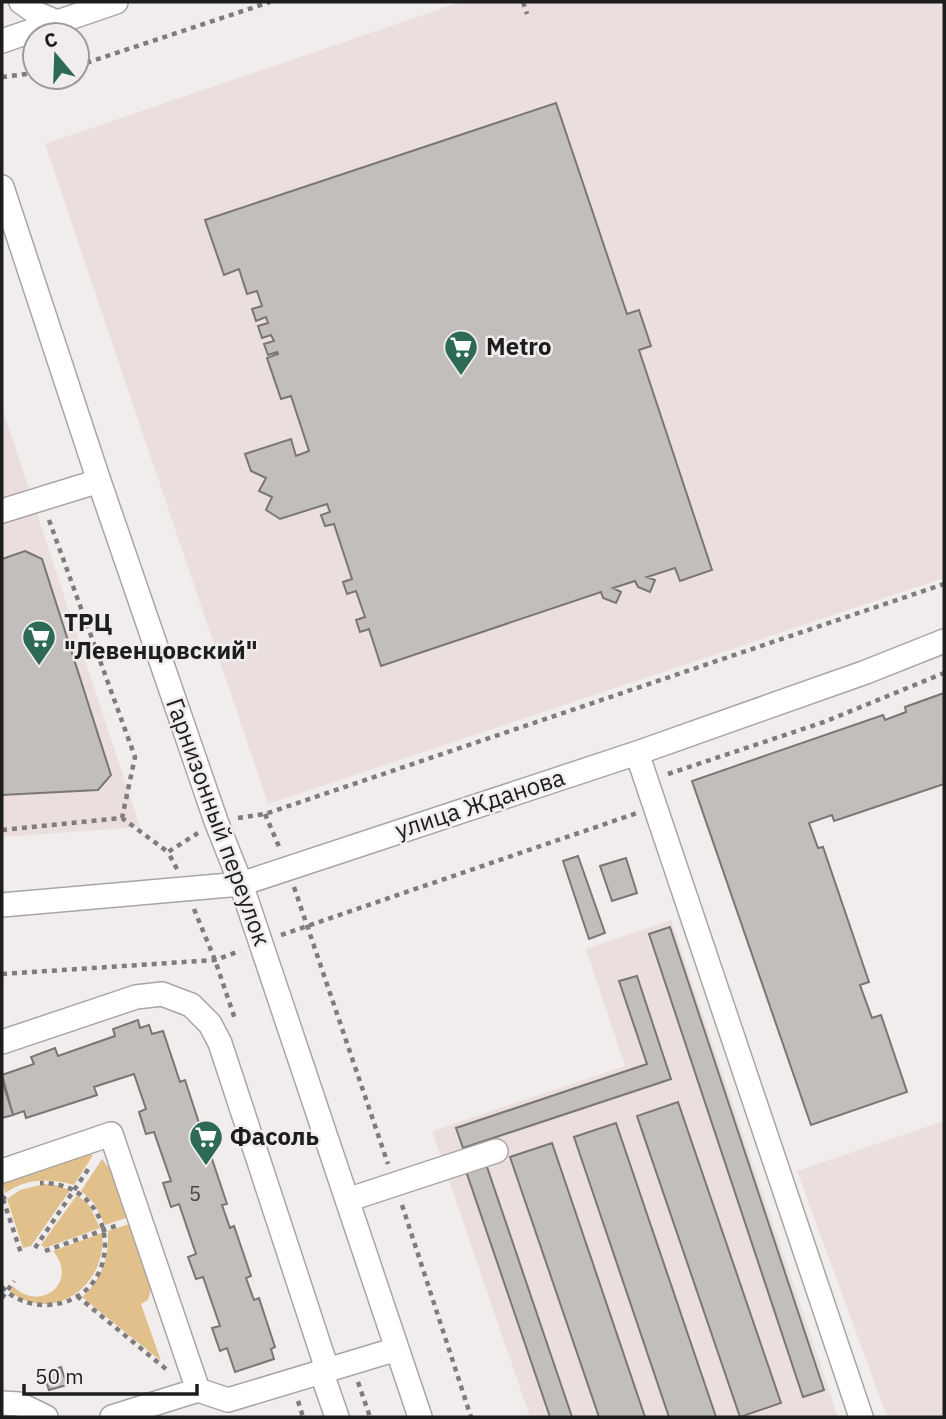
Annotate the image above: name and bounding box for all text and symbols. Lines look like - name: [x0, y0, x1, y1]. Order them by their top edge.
- north arrow: [21, 21, 91, 91]
- text: С: [41, 27, 60, 53]
- supermarket icon: Metro: [442, 328, 480, 377]
- place label: Metro: [486, 330, 551, 362]
- place label: ТРЦ "Левенцовский": [64, 606, 258, 666]
- supermarket icon: ТРЦ "Левенцовский": [20, 618, 58, 667]
- street label: Гарнизонный переулок: [159, 693, 279, 950]
- street label: улица Жданова: [391, 760, 569, 846]
- supermarket icon: Фасоль: [187, 1118, 225, 1167]
- place label: Фасоль: [230, 1120, 319, 1152]
- house number: 5: [189, 1179, 201, 1207]
- scale bar: [24, 1352, 198, 1396]
- text: 50 m: [35, 1362, 84, 1390]

